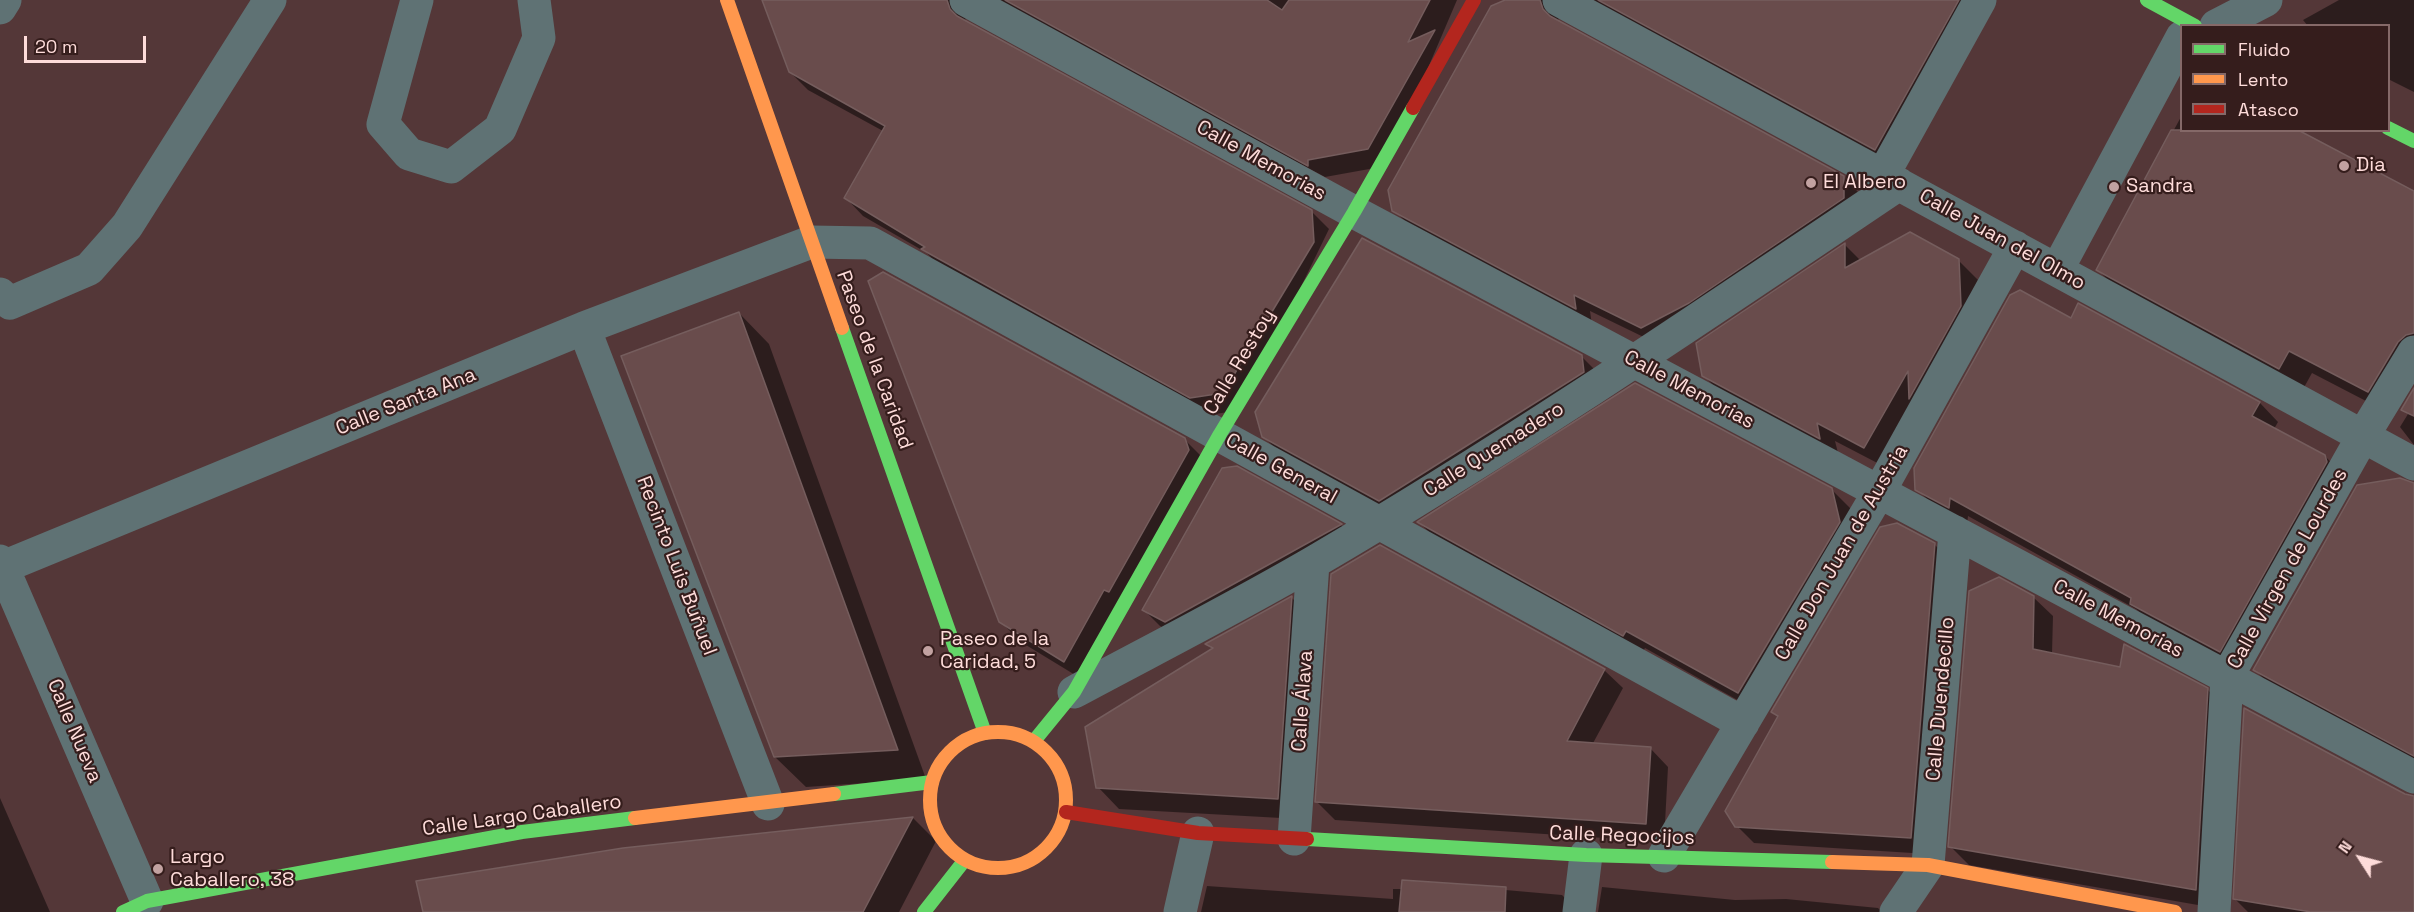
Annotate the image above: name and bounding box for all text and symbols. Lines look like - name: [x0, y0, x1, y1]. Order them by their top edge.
- scale bar: [27, 24, 148, 62]
- legend: [2180, 24, 2390, 132]
- text: 20 m: [35, 35, 78, 58]
- text: Fluido: [2238, 38, 2290, 61]
- text: Lento: [2238, 68, 2288, 91]
- text: Atasco: [2238, 98, 2299, 121]
- street label: Calle Memorias: [1192, 116, 1330, 206]
- place label: Dia: [2356, 154, 2386, 178]
- marker: Dia: [2337, 159, 2351, 173]
- place label: El Albero: [1823, 171, 1906, 195]
- place label: Sandra: [2126, 175, 2194, 199]
- marker: El Albero: [1804, 176, 1818, 190]
- marker: Sandra: [2107, 180, 2121, 194]
- street label: Calle Juan del Olmo: [1915, 184, 2089, 296]
- street label: Paseo de la Caridad: [831, 267, 917, 453]
- street label: Calle Restoy: [1199, 305, 1281, 419]
- street label: Calle Memorias: [1620, 346, 1758, 434]
- street label: Calle Santa Ana: [332, 363, 480, 441]
- street label: Calle Quemadero: [1419, 397, 1569, 503]
- street label: Calle General: [1221, 428, 1341, 510]
- street label: Calle Don Juan de Austria: [1770, 441, 1914, 665]
- street label: Calle Virgen de Lourdes: [2223, 465, 2353, 673]
- street label: Recinto Luis Buñuel: [631, 473, 721, 659]
- street label: Calle Memorias: [2049, 575, 2187, 663]
- street label: Calle Duendecillo: [1922, 616, 1960, 782]
- place label: Paseo de la Caridad, 5: [940, 628, 1049, 675]
- marker: Paseo de la Caridad, 5: [921, 644, 935, 658]
- street label: Calle Álava: [1287, 650, 1319, 752]
- street label: Calle Nueva: [41, 676, 107, 786]
- street label: Calle Largo Caballero: [421, 790, 623, 842]
- street label: Calle Regocijos: [1549, 821, 1695, 851]
- north arrow: [2330, 828, 2390, 888]
- text: N: [2333, 837, 2357, 858]
- place label: Largo Caballero, 38: [170, 846, 294, 893]
- marker: Largo Caballero, 38: [151, 862, 165, 876]

